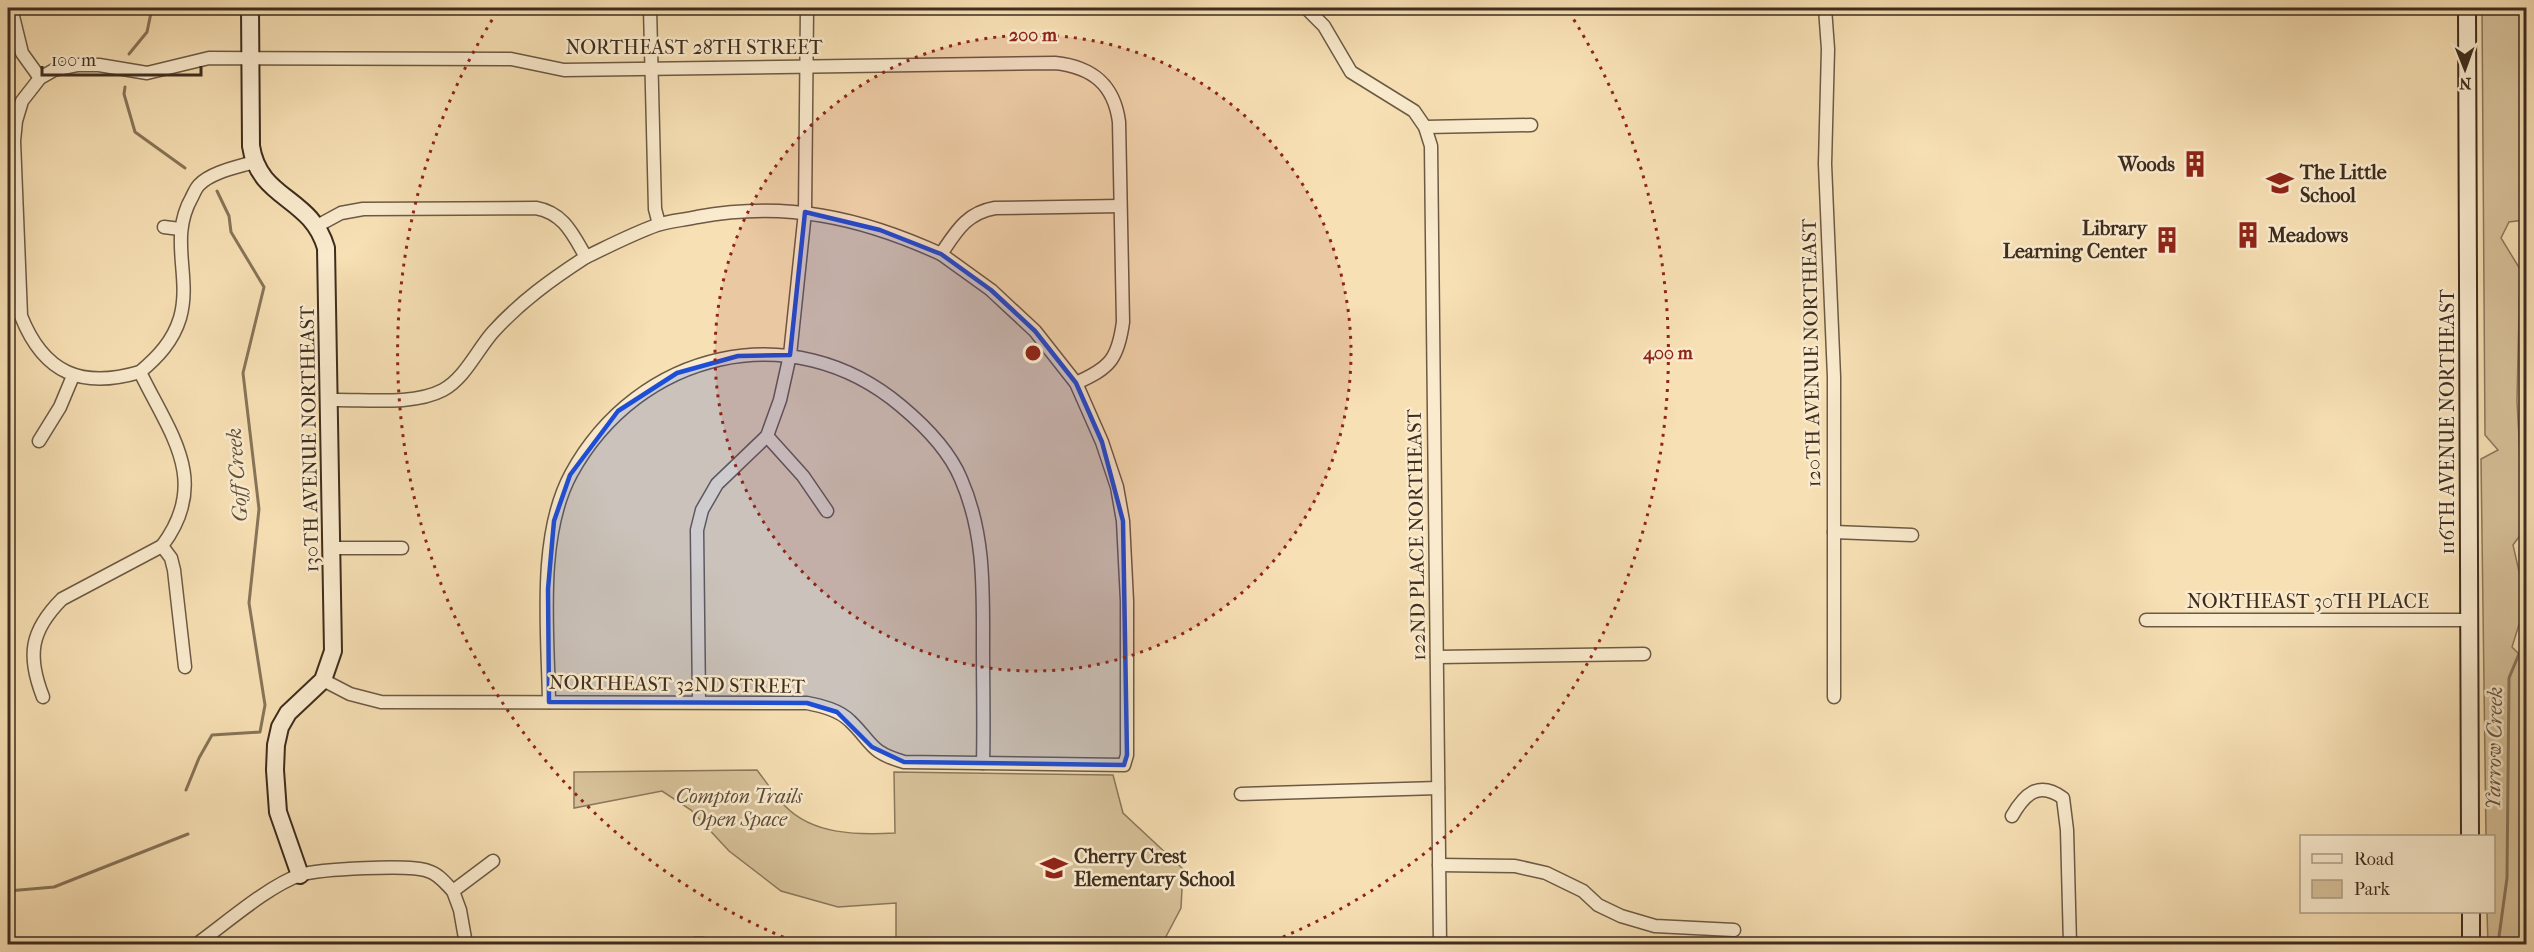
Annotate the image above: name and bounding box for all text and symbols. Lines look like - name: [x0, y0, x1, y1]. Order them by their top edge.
- text: 200 m: [1009, 25, 1058, 46]
- street label: NORTHEAST 28TH STREET: [565, 36, 823, 59]
- scale bar: [42, 39, 201, 77]
- north arrow: [2435, 39, 2495, 99]
- text: 100 m: [51, 50, 96, 71]
- text: N: [2458, 74, 2471, 93]
- building icon: Woods: [2180, 149, 2210, 179]
- place label: Woods: [2117, 153, 2176, 176]
- place label: The Little School: [2299, 161, 2387, 207]
- school or university icon: The Little School: [2265, 168, 2295, 198]
- place label: Library Learning Center: [2003, 217, 2148, 263]
- street label: 120TH AVENUE NORTHEAST: [1798, 218, 1825, 488]
- building icon: Meadows: [2233, 220, 2263, 250]
- place label: Meadows: [2267, 224, 2349, 247]
- building icon: Library Learning Center: [2152, 225, 2182, 255]
- street label: 116TH AVENUE NORTHEAST: [2436, 289, 2459, 555]
- street label: 130TH AVENUE NORTHEAST: [296, 305, 323, 573]
- centre of rings: [1023, 343, 1043, 363]
- text: 400 m: [1642, 343, 1694, 364]
- street label: 122ND PLACE NORTHEAST: [1403, 408, 1430, 661]
- water label: Goff Creek: [222, 427, 252, 523]
- street label: NORTHEAST 30TH PLACE: [2187, 590, 2429, 613]
- street label: NORTHEAST 32ND STREET: [549, 671, 806, 698]
- water label: Yarrow Creek: [2481, 686, 2507, 810]
- park label: Compton Trails Open Space: [676, 785, 803, 831]
- legend: [2300, 835, 2495, 913]
- place label: Cherry Crest Elementary School: [1074, 845, 1236, 891]
- text: Road: [2354, 849, 2394, 870]
- school or university icon: Cherry Crest Elementary School: [1039, 853, 1069, 883]
- text: Park: [2354, 879, 2391, 900]

